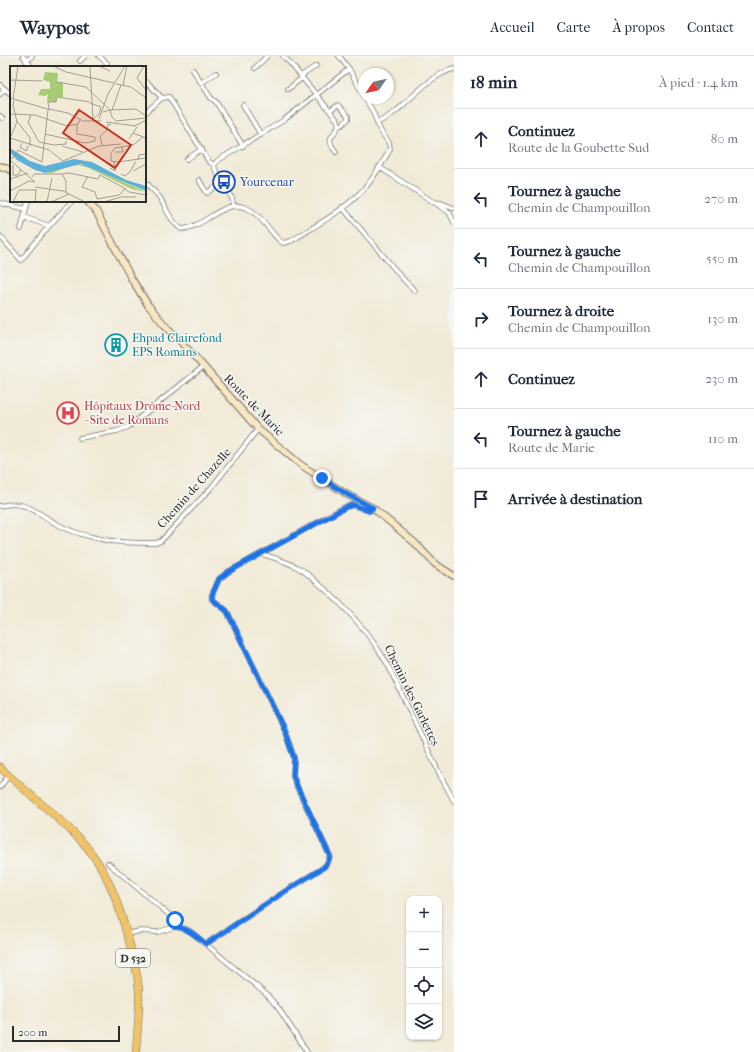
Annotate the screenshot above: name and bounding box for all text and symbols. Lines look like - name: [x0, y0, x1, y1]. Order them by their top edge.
- text: Waypost: [20, 17, 90, 39]
- text: Accueil: [490, 19, 535, 36]
- text: Carte: [557, 19, 590, 36]
- text: À propos: [612, 19, 665, 36]
- text: Contact: [687, 19, 734, 36]
- inset map: [10, 66, 146, 202]
- north arrow: [358, 68, 394, 104]
- text: 18 min: [470, 72, 517, 92]
- text: À pied · 1.4 km: [659, 75, 738, 90]
- text: Continuez: [508, 122, 575, 140]
- icon: ahead: [470, 128, 492, 150]
- text: 80 m: [711, 131, 738, 146]
- text: Route de la Goubette Sud: [508, 140, 649, 155]
- bus stop icon: Yourcenar: [211, 169, 237, 195]
- place label: Yourcenar: [239, 175, 295, 189]
- text: Tournez à gauche: [508, 182, 621, 200]
- icon: left: [470, 188, 492, 210]
- text: 270 m: [704, 191, 738, 206]
- text: Chemin de Champouillon: [508, 200, 650, 215]
- text: Tournez à gauche: [508, 242, 621, 260]
- icon: left: [470, 248, 492, 270]
- text: 550 m: [706, 251, 738, 266]
- text: Chemin de Champouillon: [508, 260, 650, 275]
- text: Tournez à droite: [508, 302, 614, 320]
- icon: right: [470, 308, 492, 330]
- text: 130 m: [707, 311, 738, 326]
- text: Chemin de Champouillon: [508, 320, 650, 335]
- place label: Ehpad Clairefond EPS Romans: [132, 331, 222, 359]
- building icon: Ehpad Clairefond EPS Romans: [103, 332, 129, 358]
- icon: ahead: [470, 368, 492, 390]
- text: Continuez: [508, 370, 575, 388]
- street label: Route de Marie: [221, 371, 287, 439]
- text: 230 m: [705, 371, 738, 386]
- place label: Hôpitaux Drôme-Nord - Site de Romans: [84, 399, 201, 427]
- hospital icon: Hôpitaux Drôme-Nord - Site de Romans: [55, 400, 81, 426]
- text: Tournez à gauche: [508, 422, 621, 440]
- icon: left: [470, 428, 492, 450]
- text: 110 m: [708, 431, 738, 446]
- text: Route de Marie: [508, 440, 595, 455]
- street label: Chemin de Chazelle: [154, 445, 234, 531]
- route end: [313, 469, 331, 487]
- icon: arrive: [470, 488, 492, 510]
- text: Arrivée à destination: [508, 490, 643, 508]
- street label: Chemin des Garlettes: [382, 642, 443, 748]
- map controls: [406, 896, 442, 1040]
- button: +: [406, 896, 442, 932]
- route start: [166, 911, 184, 929]
- button: −: [406, 932, 442, 968]
- road number: D 532: [116, 949, 150, 967]
- button: locate: [406, 968, 442, 1004]
- button: layers: [406, 1004, 442, 1040]
- scale bar: [12, 1024, 120, 1043]
- text: 200 m: [18, 1026, 47, 1039]

